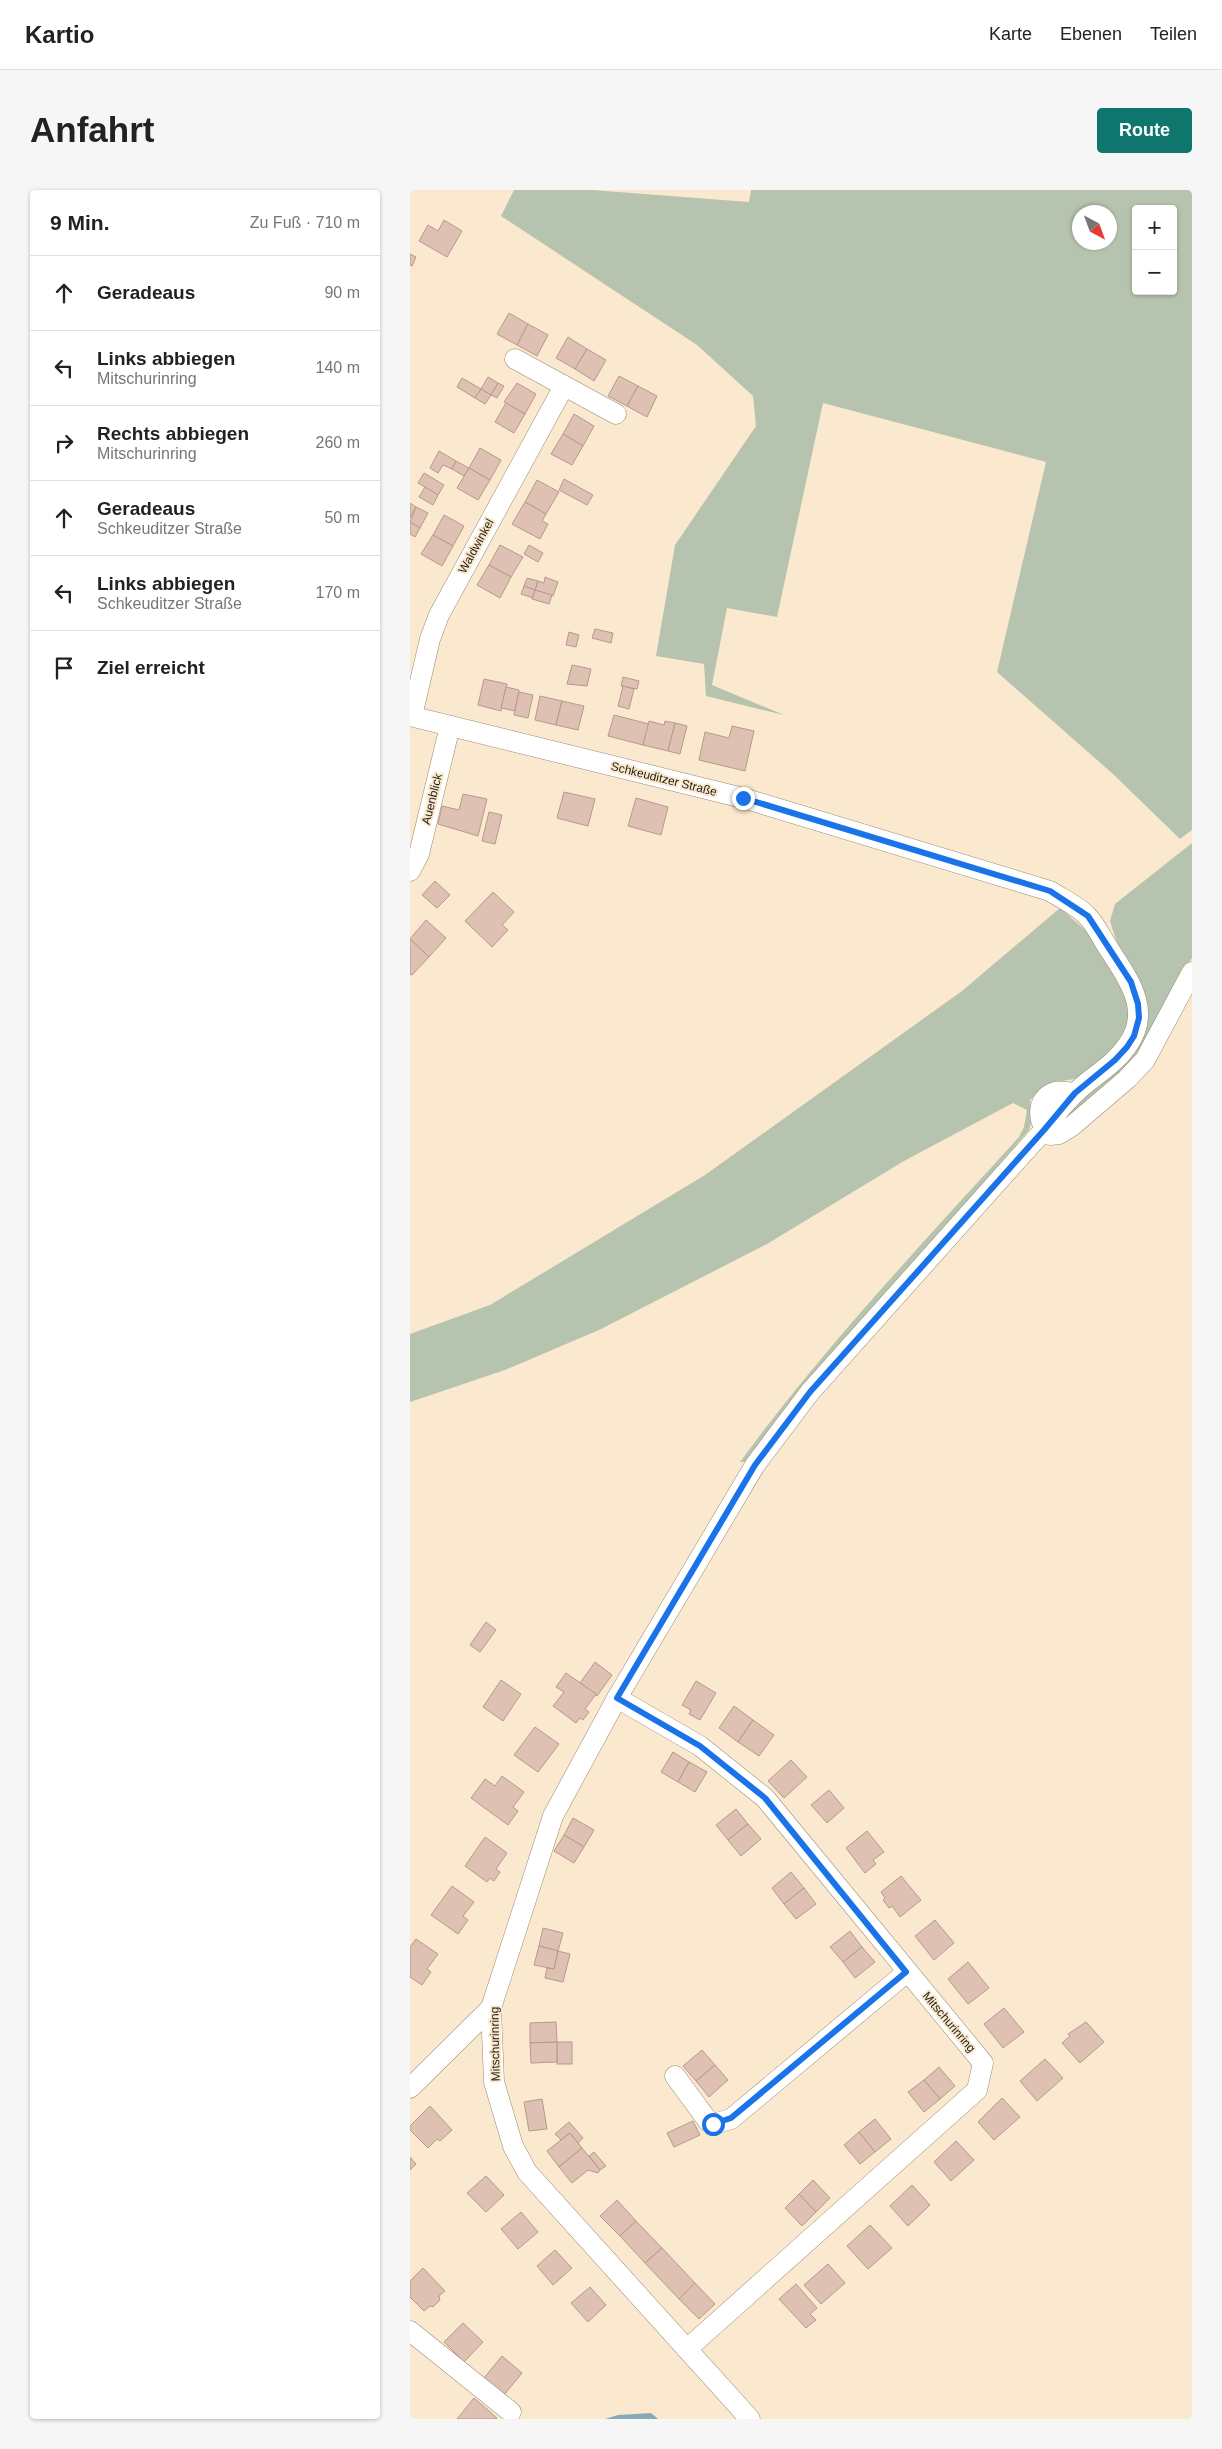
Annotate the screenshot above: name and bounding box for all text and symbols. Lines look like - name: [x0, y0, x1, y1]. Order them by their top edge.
- text: Kartio: [25, 21, 94, 48]
- text: Karte: [989, 24, 1032, 44]
- text: Ebenen: [1060, 24, 1122, 44]
- text: Teilen: [1150, 24, 1197, 44]
- button: Route: [1097, 108, 1192, 153]
- text: Anfahrt: [30, 110, 154, 149]
- north arrow: [1072, 205, 1117, 250]
- map controls: [1132, 205, 1177, 295]
- button: +: [1132, 205, 1177, 250]
- text: 9 Min.: [50, 211, 110, 234]
- text: Zu Fuß · 710 m: [250, 214, 360, 231]
- button: −: [1132, 250, 1177, 295]
- icon: ahead: [50, 279, 78, 307]
- text: Geradeaus: [97, 282, 195, 303]
- text: 90 m: [324, 284, 360, 301]
- text: Links abbiegen: [97, 348, 235, 369]
- icon: left: [50, 354, 78, 382]
- text: 140 m: [316, 359, 360, 376]
- text: Mitschurinring: [97, 370, 197, 387]
- text: Rechts abbiegen: [97, 423, 249, 444]
- icon: right: [50, 429, 78, 457]
- text: 260 m: [316, 434, 360, 451]
- text: Mitschurinring: [97, 445, 197, 462]
- text: Geradeaus: [97, 498, 195, 519]
- icon: ahead: [50, 504, 78, 532]
- text: 50 m: [324, 509, 360, 526]
- street label: Waldwinkel: [455, 516, 497, 576]
- text: Schkeuditzer Straße: [97, 520, 242, 537]
- text: Links abbiegen: [97, 573, 235, 594]
- icon: left: [50, 579, 78, 607]
- text: 170 m: [316, 584, 360, 601]
- text: Schkeuditzer Straße: [97, 595, 242, 612]
- icon: arrive: [50, 654, 78, 682]
- text: Ziel erreicht: [97, 657, 205, 678]
- street label: Schkeuditzer Straße: [610, 759, 719, 799]
- street label: Auenblick: [419, 771, 445, 826]
- route end: [732, 787, 755, 810]
- street label: Mitschurinring: [920, 1989, 978, 2055]
- street label: Mitschurinring: [487, 2007, 503, 2081]
- route start: [702, 2113, 725, 2136]

